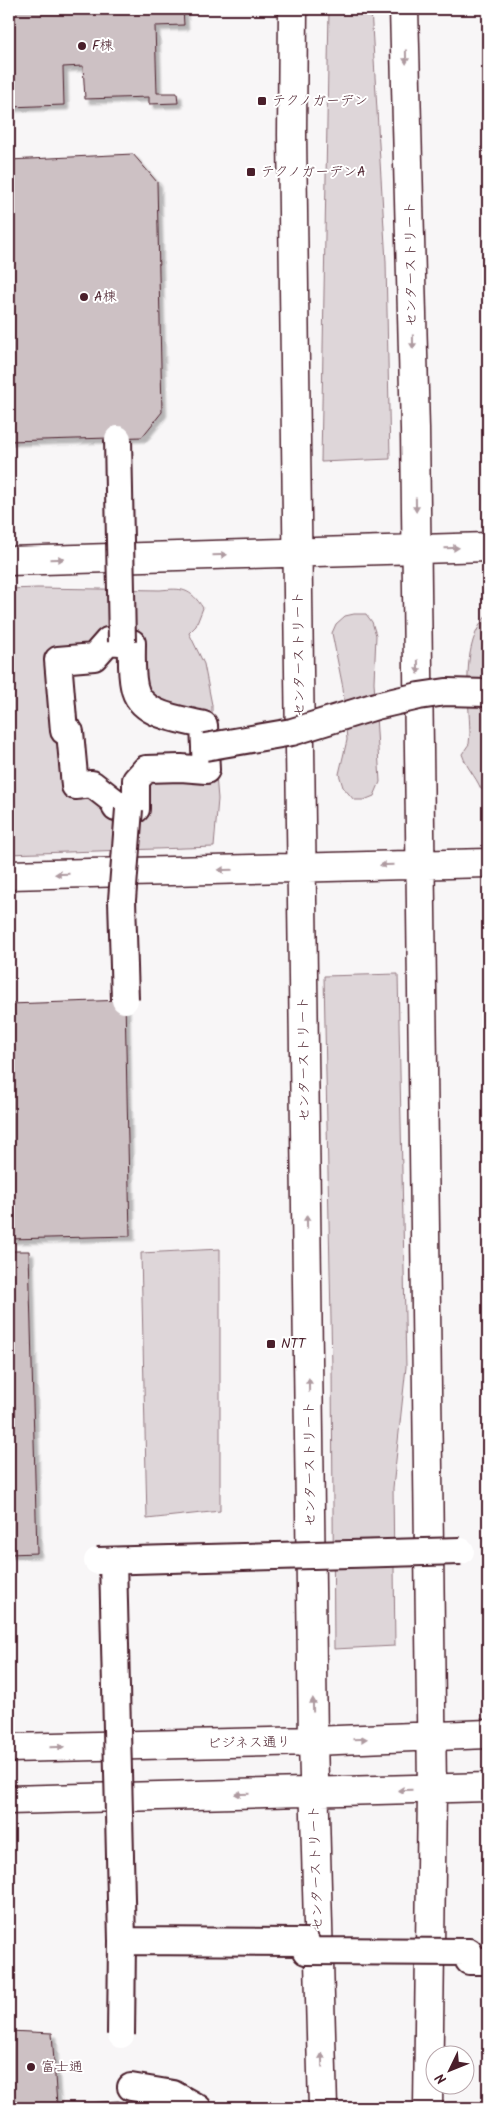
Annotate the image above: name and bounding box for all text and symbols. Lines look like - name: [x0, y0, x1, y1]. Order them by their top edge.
- place label: F棟: [92, 35, 114, 57]
- marker: F棟: [76, 40, 88, 52]
- one-way arrow: [402, 50, 410, 66]
- place label: テクノガーデン: [272, 90, 368, 112]
- marker: テクノガーデン: [256, 95, 268, 107]
- place label: テクノガーデンA: [261, 161, 366, 183]
- marker: テクノガーデンA: [245, 166, 257, 178]
- street label: センターストリート: [399, 201, 423, 327]
- place label: A棟: [94, 286, 118, 308]
- marker: A棟: [78, 291, 90, 303]
- one-way arrow: [409, 335, 417, 351]
- one-way arrow: [412, 497, 420, 513]
- one-way arrow: [445, 544, 461, 552]
- one-way arrow: [212, 551, 228, 559]
- one-way arrow: [50, 555, 66, 563]
- street label: センターストリート: [287, 591, 311, 717]
- one-way arrow: [415, 660, 423, 676]
- one-way arrow: [379, 862, 395, 870]
- one-way arrow: [216, 866, 232, 874]
- one-way arrow: [54, 870, 70, 878]
- street label: センターストリート: [292, 996, 316, 1122]
- one-way arrow: [302, 1214, 310, 1230]
- place label: NTT: [281, 1333, 307, 1355]
- marker: NTT: [265, 1338, 277, 1350]
- one-way arrow: [304, 1376, 312, 1392]
- street label: センターストリート: [298, 1401, 322, 1527]
- one-way arrow: [308, 1696, 316, 1712]
- street label: ビジネス通り: [207, 1731, 291, 1755]
- one-way arrow: [352, 1735, 368, 1743]
- one-way arrow: [50, 1743, 66, 1751]
- one-way arrow: [396, 1786, 412, 1794]
- one-way arrow: [234, 1791, 250, 1799]
- street label: センターストリート: [303, 1805, 329, 1931]
- north arrow: [424, 2044, 474, 2094]
- one-way arrow: [318, 2051, 326, 2067]
- place label: 富士通: [41, 2056, 83, 2078]
- marker: 富士通: [25, 2061, 37, 2073]
- text: N: [430, 2067, 452, 2089]

